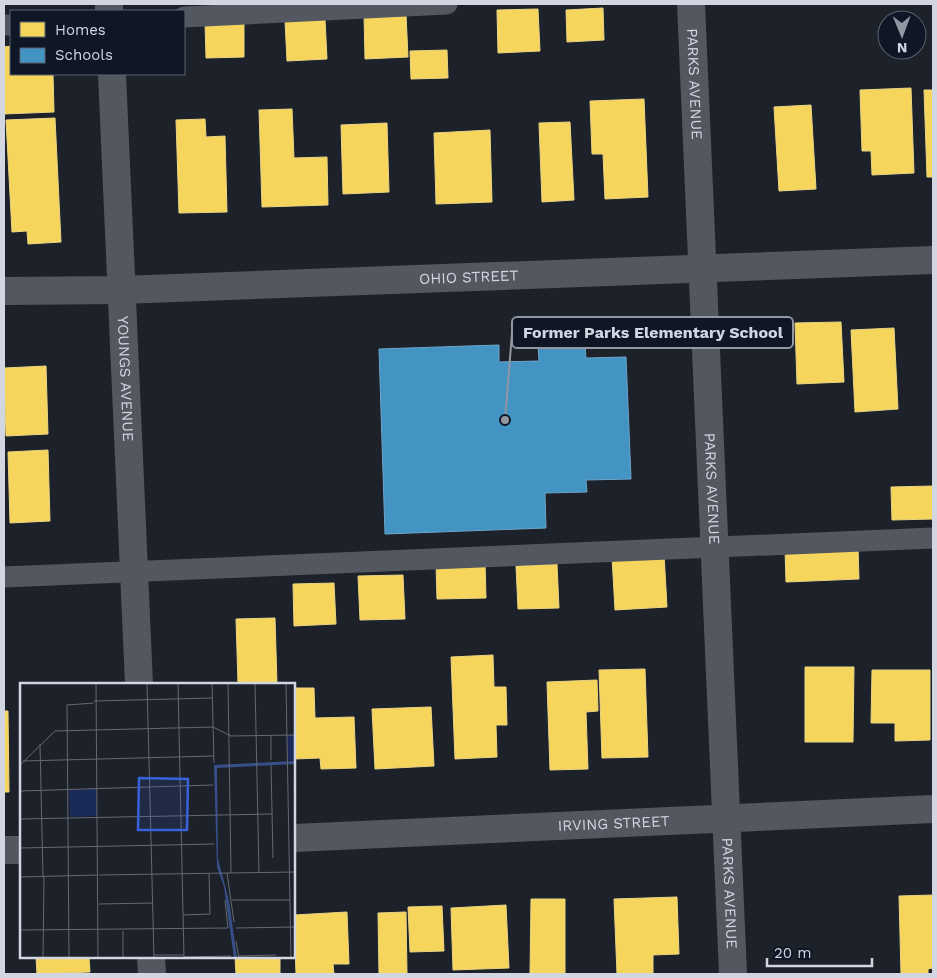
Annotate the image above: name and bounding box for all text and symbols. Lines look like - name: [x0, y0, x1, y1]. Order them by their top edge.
- legend: [10, 10, 185, 75]
- north arrow: [877, 10, 927, 60]
- text: Homes: [55, 21, 106, 39]
- street label: PARKS AVENUE: [683, 28, 706, 140]
- text: N: [897, 40, 908, 56]
- text: Schools: [55, 46, 113, 64]
- street label: OHIO STREET: [419, 266, 519, 288]
- street label: YOUNGS AVENUE: [114, 316, 137, 442]
- callout: Former Parks Elementary School: [512, 317, 793, 348]
- text: Former Parks Elementary School: [523, 323, 784, 342]
- street label: PARKS AVENUE: [701, 432, 723, 545]
- inset map: [20, 683, 295, 958]
- street label: IRVING STREET: [557, 812, 670, 835]
- street label: PARKS AVENUE: [718, 837, 741, 949]
- scale bar: [767, 936, 872, 968]
- text: 20 m: [774, 944, 812, 962]

